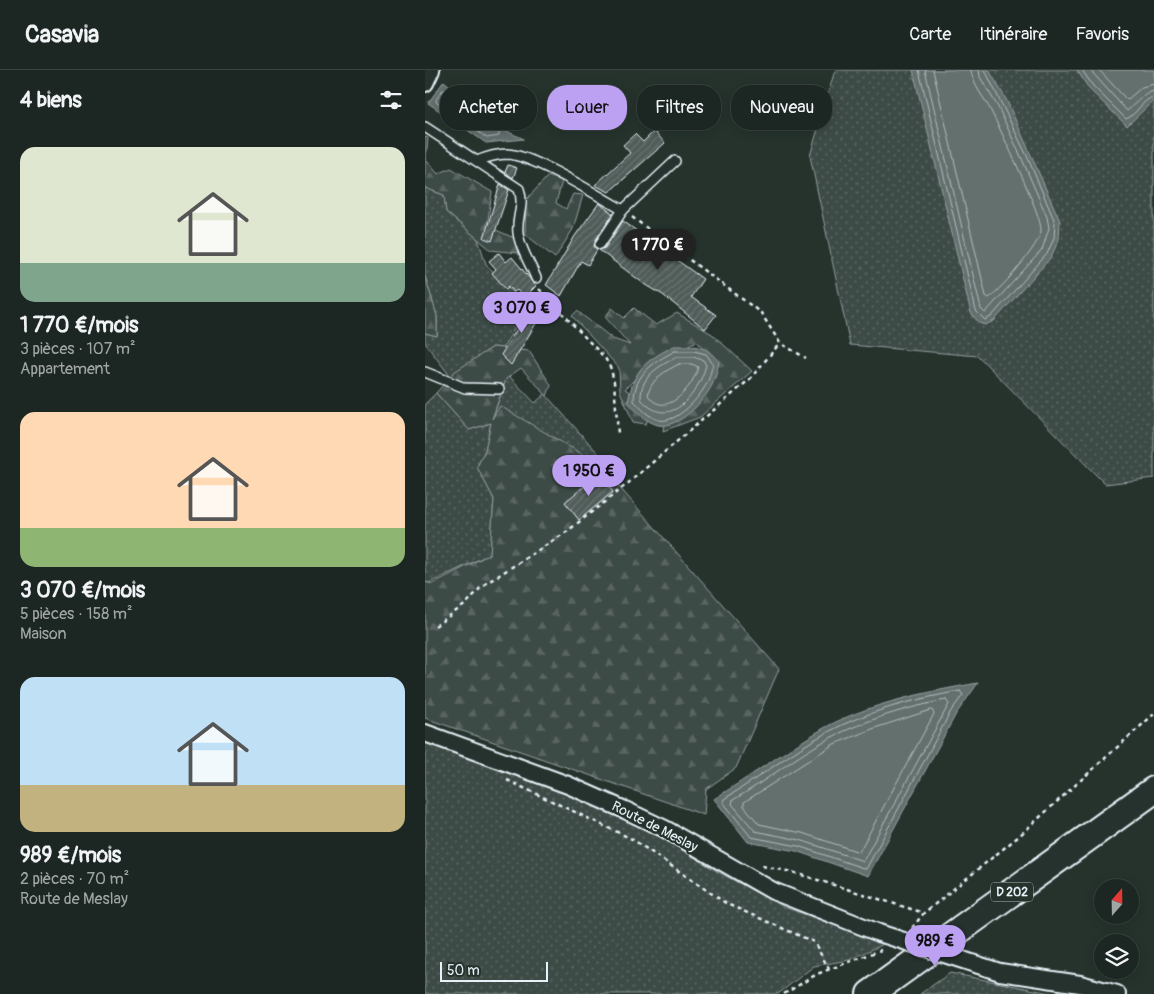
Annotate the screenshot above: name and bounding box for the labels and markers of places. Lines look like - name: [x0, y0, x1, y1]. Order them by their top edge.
- pin: 1 770 €: [612, 228, 704, 271]
- pin: 3 070 €: [476, 292, 568, 334]
- pin: 1 950 €: [543, 454, 635, 497]
- pin: 989 €: [900, 924, 970, 967]

